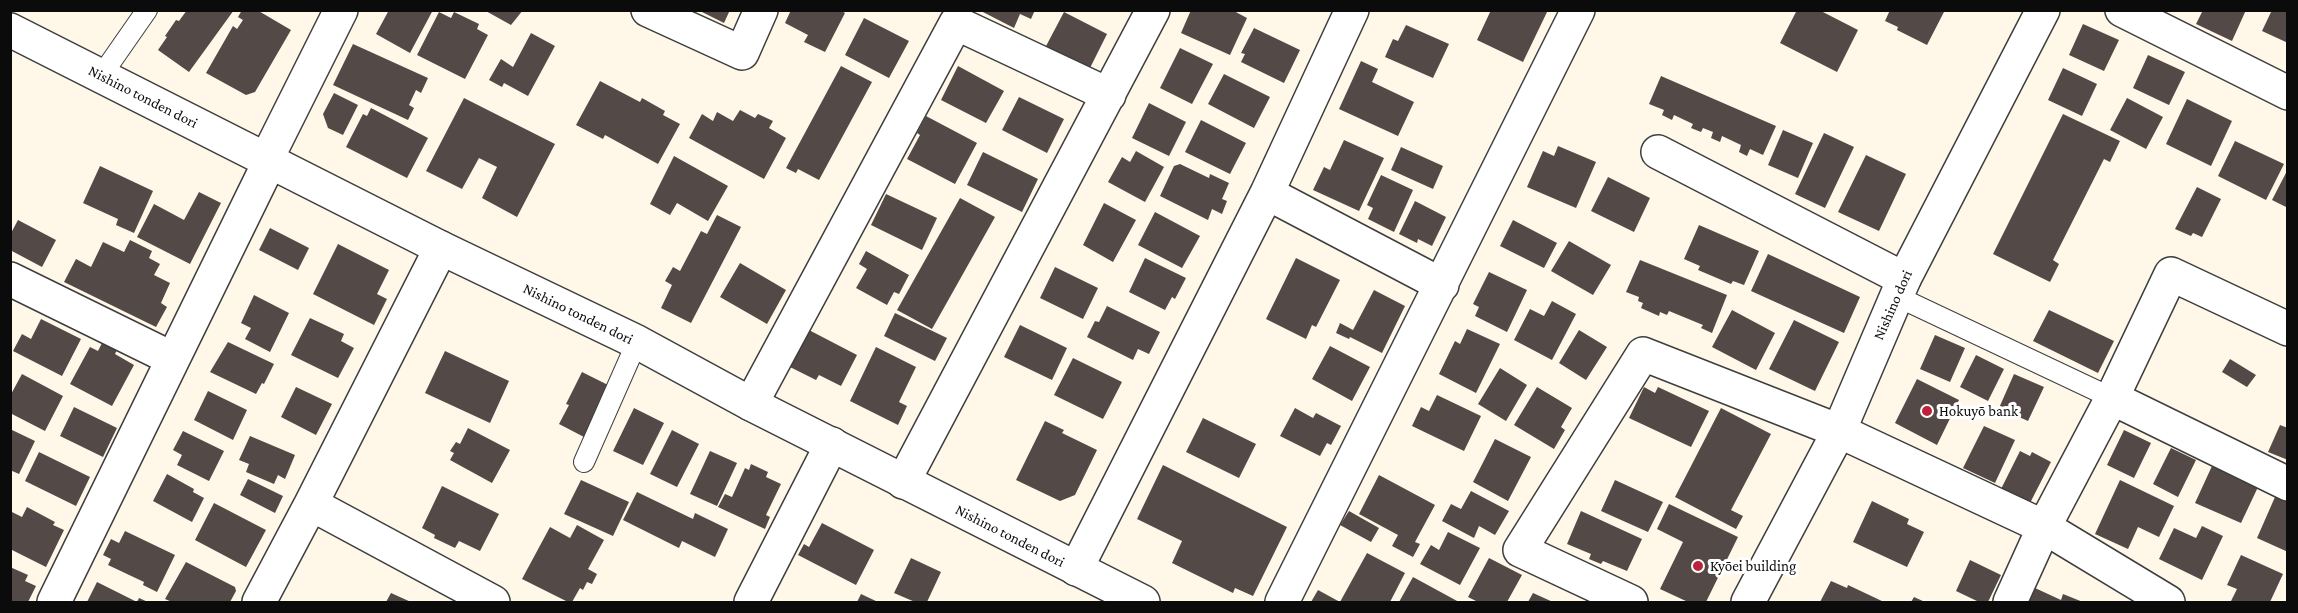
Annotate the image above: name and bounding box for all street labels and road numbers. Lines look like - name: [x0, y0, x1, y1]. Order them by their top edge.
- street label: Nishino tonden dori: [85, 62, 201, 132]
- street label: Nishino dori: [1870, 267, 1916, 343]
- street label: Nishino tonden dori: [520, 280, 636, 348]
- street label: Nishino tonden dori: [952, 501, 1068, 571]

